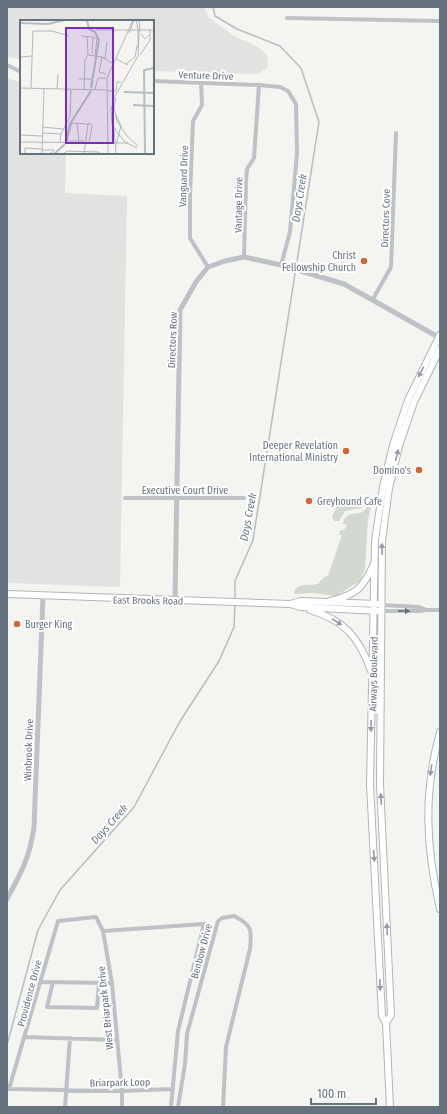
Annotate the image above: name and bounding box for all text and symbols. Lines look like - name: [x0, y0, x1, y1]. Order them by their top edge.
- inset map: [20, 20, 154, 154]
- street label: Venture Drive: [178, 69, 234, 83]
- street label: Vanguard Drive: [177, 145, 191, 207]
- water label: Days Creek: [289, 172, 310, 223]
- street label: Vantage Drive: [233, 177, 245, 233]
- street label: Directors Cove: [379, 189, 393, 248]
- place label: Christ Fellowship Church: [282, 250, 357, 274]
- marker: Christ Fellowship Church: [359, 256, 369, 266]
- street label: Directors Row: [166, 311, 180, 368]
- one-way arrow: [418, 366, 424, 378]
- place label: Deeper Revelation International Ministry: [249, 440, 339, 464]
- marker: Deeper Revelation International Ministry: [341, 446, 351, 456]
- one-way arrow: [394, 449, 400, 461]
- place label: Domino's: [373, 465, 411, 477]
- marker: Domino's: [414, 465, 424, 475]
- street label: Executive Court Drive: [142, 485, 228, 497]
- water label: Days Creek: [237, 491, 260, 542]
- marker: Greyhound Cafe: [304, 496, 314, 506]
- place label: Greyhound Cafe: [317, 496, 382, 508]
- one-way arrow: [379, 542, 385, 555]
- street label: East Brooks Road: [113, 594, 183, 608]
- one-way arrow: [398, 608, 411, 614]
- one-way arrow: [331, 618, 343, 625]
- marker: Burger King: [12, 619, 22, 629]
- place label: Burger King: [25, 619, 72, 631]
- street label: Airways Boulevard: [367, 637, 381, 711]
- street label: Winbrook Drive: [22, 719, 36, 781]
- one-way arrow: [368, 720, 374, 733]
- one-way arrow: [428, 763, 434, 776]
- one-way arrow: [378, 792, 384, 805]
- water label: Days Creek: [88, 801, 131, 847]
- one-way arrow: [371, 850, 377, 863]
- street label: Benbow Drive: [189, 922, 215, 980]
- one-way arrow: [383, 923, 390, 935]
- street label: Providence Drive: [15, 959, 45, 1028]
- street label: West Briarpark Drive: [96, 965, 116, 1050]
- one-way arrow: [377, 979, 384, 992]
- street label: Briarpark Loop: [90, 1076, 150, 1090]
- scale bar: [311, 1080, 376, 1106]
- text: 100 m: [317, 1087, 346, 1101]

